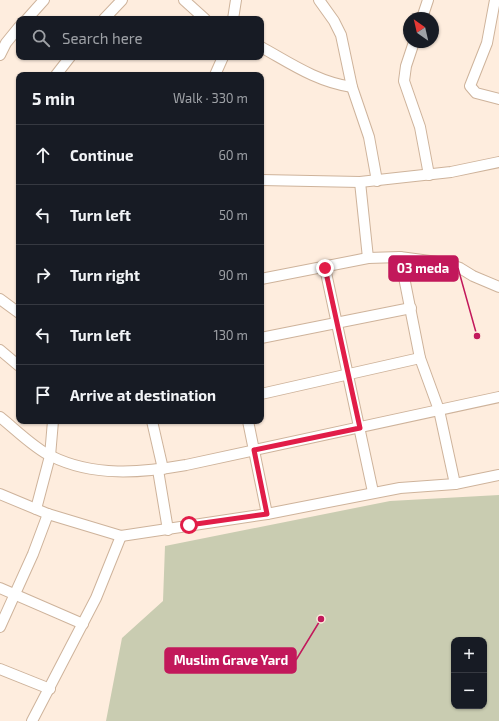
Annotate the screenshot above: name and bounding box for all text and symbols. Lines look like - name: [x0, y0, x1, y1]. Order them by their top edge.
- north arrow: [403, 12, 439, 48]
- search box: [16, 16, 264, 60]
- icon: search: [30, 27, 52, 49]
- text: Search here: [62, 29, 143, 47]
- text: 5 min: [32, 88, 75, 108]
- text: Walk · 330 m: [173, 90, 248, 106]
- icon: ahead: [32, 144, 54, 166]
- text: Continue: [70, 146, 133, 164]
- text: 60 m: [218, 147, 248, 163]
- icon: left: [32, 204, 54, 226]
- text: Turn left: [70, 206, 131, 224]
- text: 50 m: [219, 207, 248, 223]
- callout: 03 meda: [389, 256, 458, 281]
- route end: [316, 259, 334, 277]
- text: 03 meda: [397, 260, 449, 276]
- icon: right: [32, 264, 54, 286]
- text: Turn right: [70, 266, 140, 284]
- text: 90 m: [218, 267, 248, 283]
- icon: left: [32, 324, 54, 346]
- text: Turn left: [70, 326, 131, 344]
- text: 130 m: [213, 327, 248, 343]
- icon: arrive: [32, 384, 54, 406]
- text: Arrive at destination: [70, 386, 216, 404]
- route start: [180, 516, 198, 534]
- map controls: [451, 637, 487, 709]
- button: +: [451, 637, 487, 673]
- callout: Muslim Grave Yard: [165, 648, 296, 673]
- text: Muslim Grave Yard: [174, 652, 288, 668]
- button: −: [451, 673, 487, 709]

